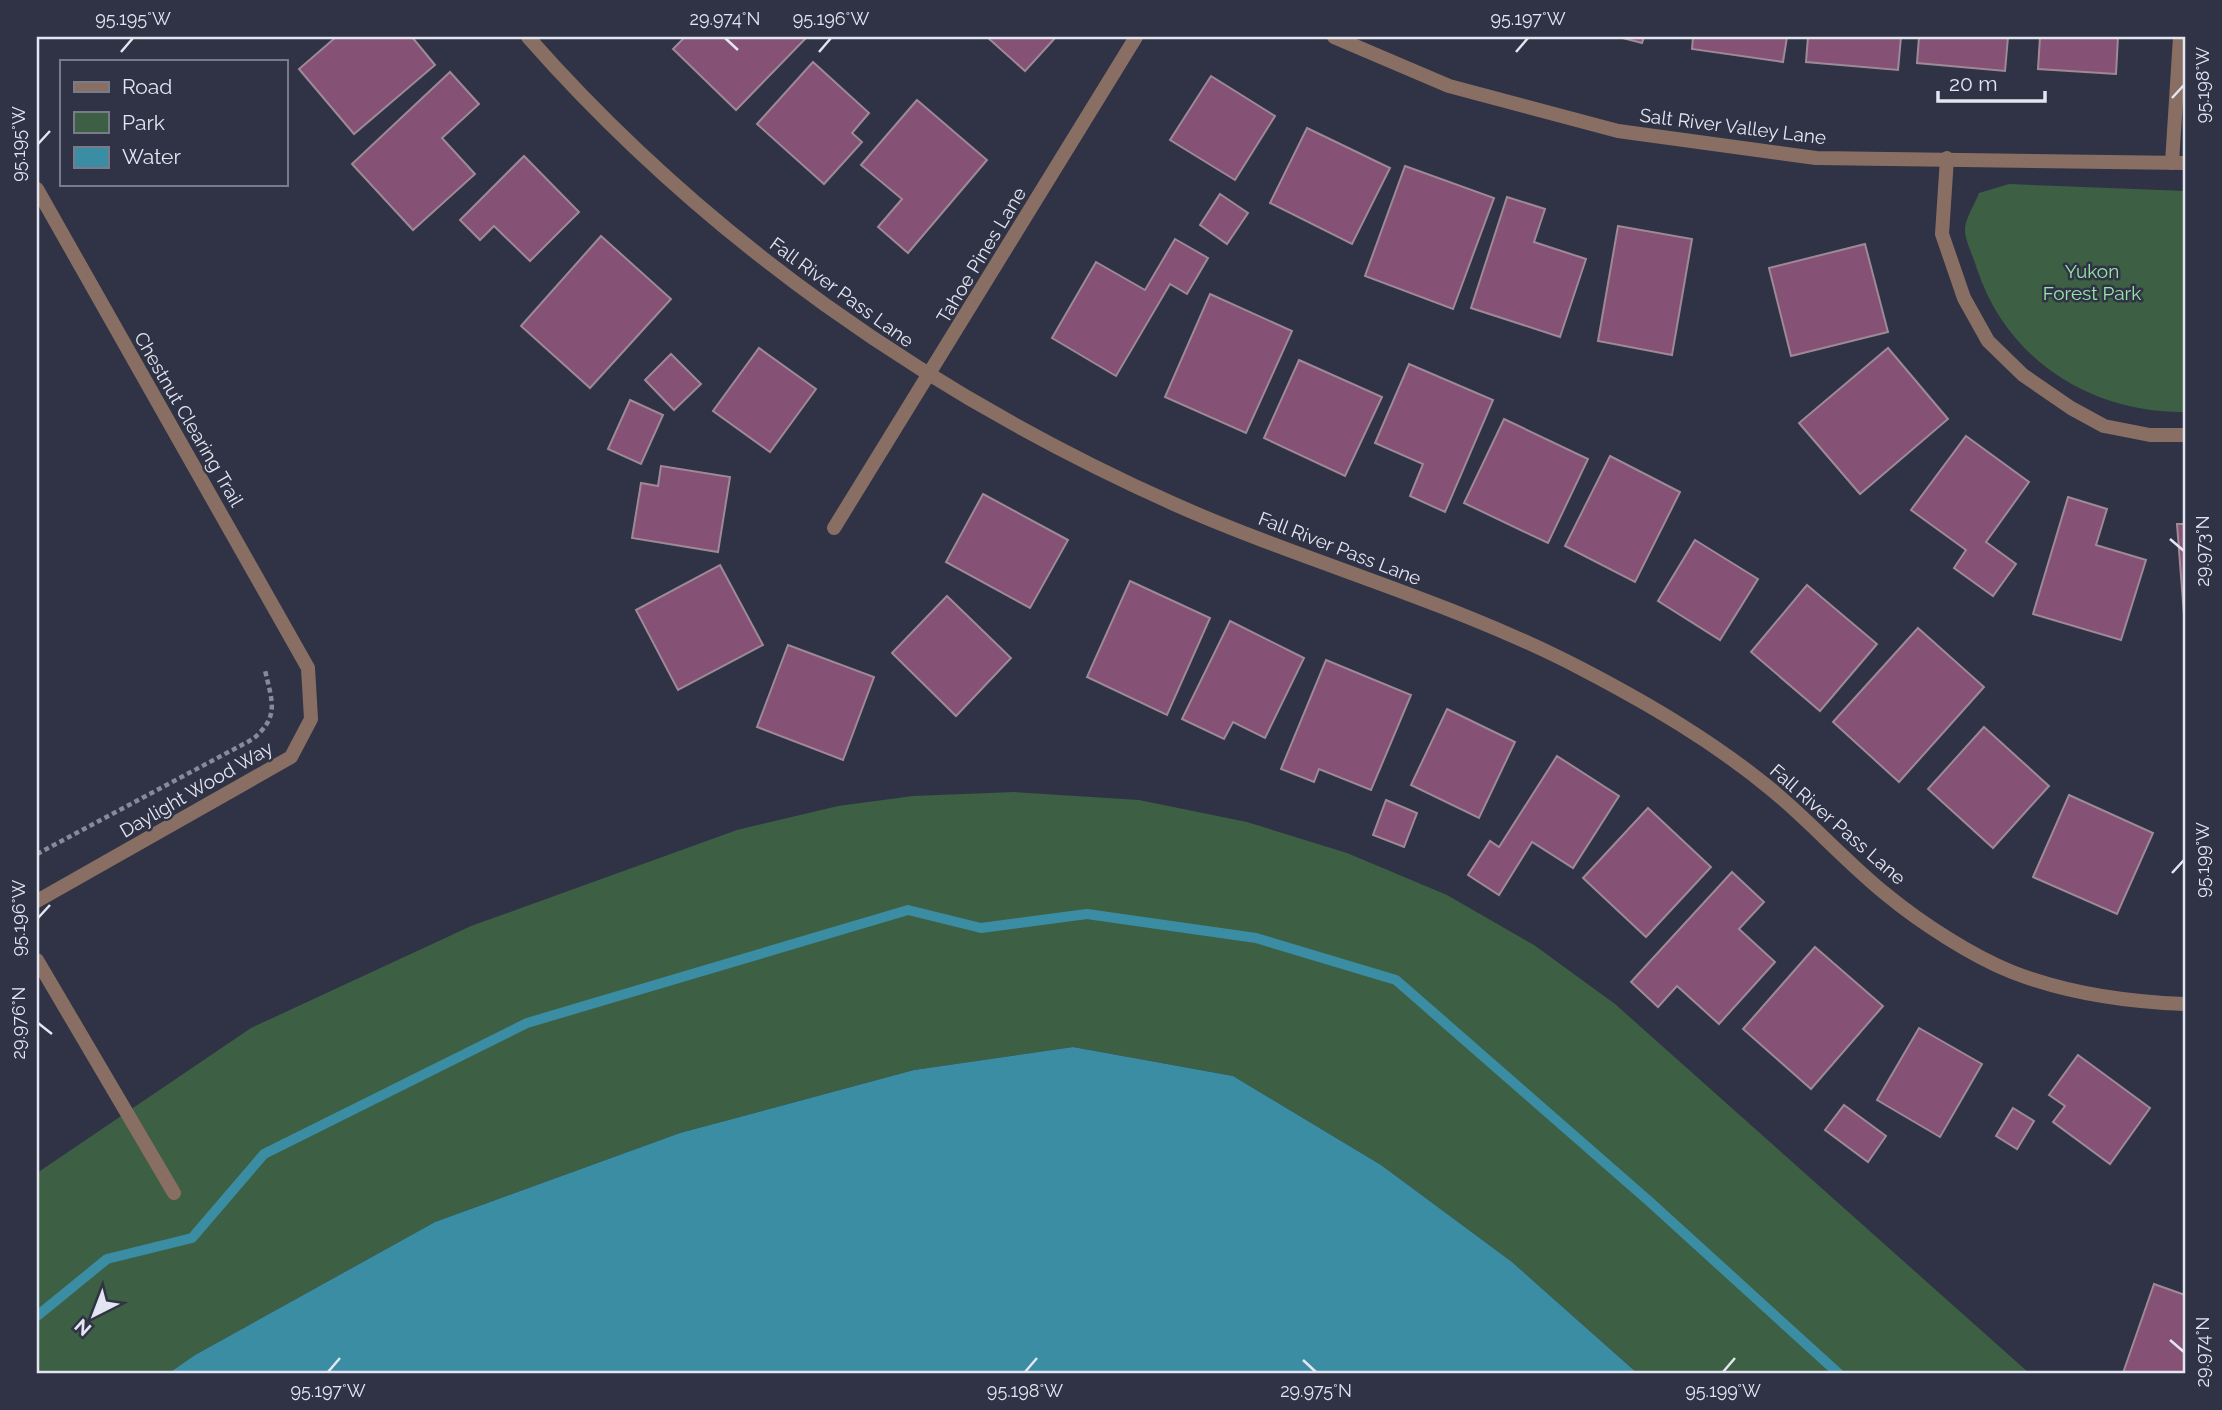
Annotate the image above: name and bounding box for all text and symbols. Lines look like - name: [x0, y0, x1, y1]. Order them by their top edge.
- text: 95.195°W: [95, 8, 171, 29]
- text: 29.974°N: [690, 8, 760, 29]
- text: 95.196°W: [793, 8, 869, 29]
- text: 95.197°W: [1490, 8, 1566, 29]
- text: 95.198°W: [2192, 47, 2213, 123]
- legend: [60, 60, 287, 186]
- scale bar: [1938, 60, 2045, 104]
- text: 20 m: [1949, 71, 1997, 96]
- text: Road: [122, 74, 172, 99]
- street label: Salt River Valley Lane: [1638, 104, 1828, 148]
- text: 95.195°W: [8, 106, 29, 182]
- text: Park: [122, 110, 165, 135]
- text: Water: [122, 144, 181, 169]
- street label: Tahoe Pines Lane: [932, 183, 1030, 327]
- street label: Fall River Pass Lane: [766, 232, 918, 352]
- park label: Yukon Forest Park: [2043, 260, 2141, 304]
- street label: Chestnut Clearing Trail: [130, 328, 248, 511]
- street label: Fall River Pass Lane: [1256, 507, 1424, 589]
- text: 29.973°N: [2192, 515, 2213, 587]
- street label: Daylight Wood Way: [116, 736, 276, 842]
- street label: Fall River Pass Lane: [1766, 759, 1910, 889]
- text: 95.199°W: [2192, 822, 2213, 898]
- text: 95.196°W: [8, 880, 29, 956]
- text: 29.976°N: [8, 987, 29, 1059]
- north arrow: [60, 1280, 130, 1350]
- text: N: [70, 1315, 95, 1341]
- text: 29.974°N: [2192, 1317, 2213, 1387]
- text: 95.197°W: [290, 1380, 366, 1401]
- text: 95.198°W: [987, 1380, 1063, 1401]
- text: 29.975°N: [1280, 1380, 1352, 1401]
- text: 95.199°W: [1685, 1380, 1761, 1401]

